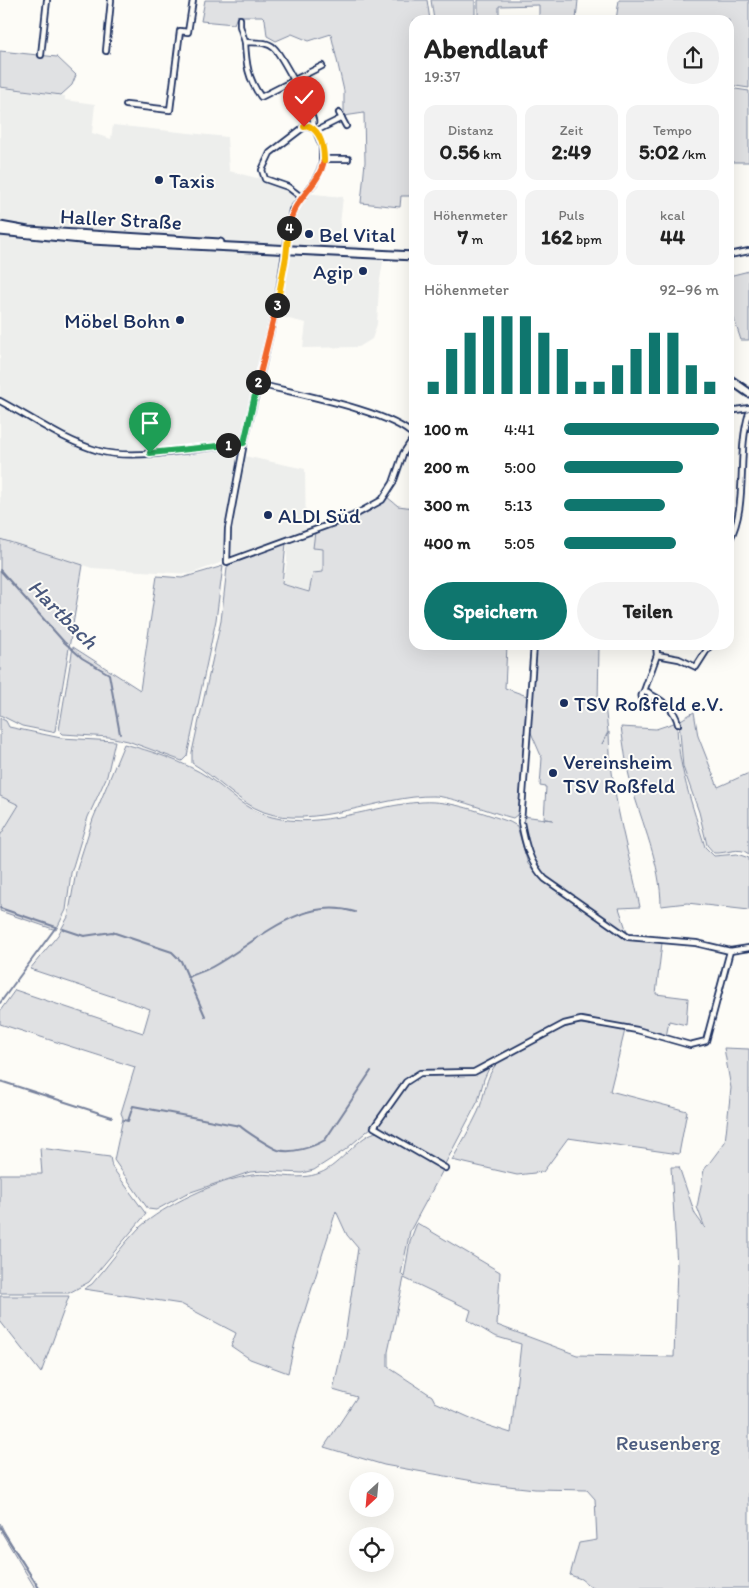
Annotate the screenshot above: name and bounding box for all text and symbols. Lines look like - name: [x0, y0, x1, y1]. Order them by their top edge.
- text: Abendlauf: [424, 31, 548, 65]
- button: share: [667, 32, 719, 84]
- text: 19:37: [424, 67, 460, 86]
- pin: [283, 76, 325, 127]
- icon: check: [290, 83, 318, 111]
- text: Distanz: [448, 122, 493, 139]
- text: Zeit: [560, 122, 583, 139]
- text: Tempo: [653, 122, 692, 139]
- text: 0.56: [440, 139, 480, 164]
- text: 2:49: [552, 139, 591, 164]
- text: 5:02: [639, 139, 679, 164]
- text: km: [480, 146, 501, 163]
- text: /km: [679, 146, 706, 163]
- place label: Taxis: [169, 168, 215, 193]
- marker: Taxis: [153, 174, 165, 186]
- street label: Haller Straße: [60, 203, 182, 235]
- text: Höhenmeter: [433, 207, 508, 224]
- text: Puls: [559, 207, 584, 224]
- text: kcal: [660, 207, 685, 224]
- pin: 4: [276, 216, 302, 240]
- text: 4: [285, 220, 294, 237]
- place label: Bel Vital: [319, 222, 396, 247]
- text: 7: [458, 224, 468, 249]
- text: 162: [541, 224, 573, 249]
- text: 44: [660, 224, 685, 249]
- marker: Bel Vital: [303, 228, 315, 240]
- text: m: [468, 231, 483, 248]
- text: bpm: [573, 231, 602, 248]
- place label: Agip: [313, 259, 353, 284]
- marker: Agip: [357, 265, 369, 277]
- text: Höhenmeter: [424, 280, 509, 299]
- text: 92–96 m: [659, 280, 719, 299]
- pin: 3: [264, 292, 290, 318]
- text: 3: [274, 297, 281, 314]
- place label: Möbel Bohn: [64, 308, 170, 333]
- marker: Möbel Bohn: [174, 314, 186, 326]
- pin: 2: [246, 370, 270, 394]
- text: 2: [255, 374, 262, 391]
- pin: [129, 402, 171, 453]
- icon: arrive: [136, 409, 164, 437]
- text: 100 m: [424, 420, 468, 439]
- text: 4:41: [504, 420, 535, 439]
- pin: 1: [216, 432, 240, 458]
- text: 1: [225, 437, 232, 454]
- text: 200 m: [424, 458, 469, 477]
- text: 5:00: [504, 458, 536, 477]
- text: 300 m: [424, 496, 470, 515]
- text: 5:13: [504, 496, 532, 515]
- place label: ALDI Süd: [278, 503, 361, 528]
- marker: ALDI Süd: [262, 509, 274, 521]
- text: 400 m: [424, 534, 470, 553]
- text: 5:05: [504, 534, 535, 553]
- water label: Hartbach: [23, 574, 104, 655]
- button: Speichern: [424, 582, 567, 640]
- button: Teilen: [577, 582, 719, 640]
- place label: TSV Roßfeld e.V.: [574, 691, 724, 716]
- marker: TSV Roßfeld e.V.: [558, 697, 570, 709]
- place label: Vereinsheim TSV Roßfeld: [563, 749, 676, 798]
- marker: Vereinsheim TSV Roßfeld: [547, 767, 559, 779]
- park label: Reusenberg: [616, 1430, 721, 1455]
- north arrow: [349, 1472, 394, 1518]
- map controls: [349, 1472, 394, 1572]
- button: locate: [349, 1527, 394, 1572]

